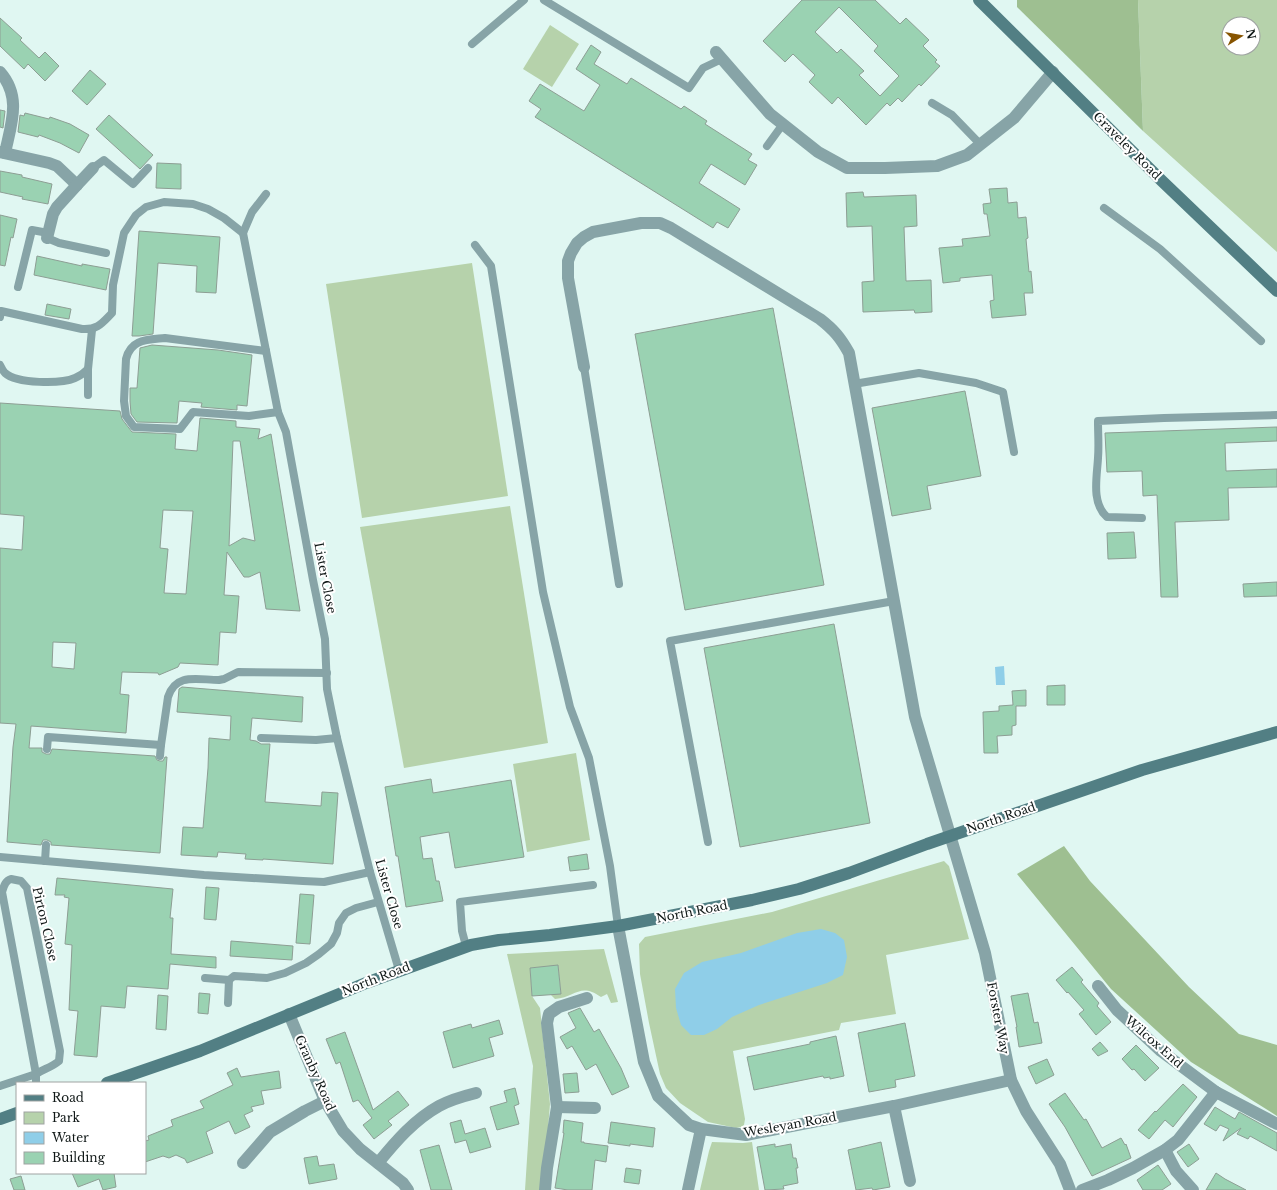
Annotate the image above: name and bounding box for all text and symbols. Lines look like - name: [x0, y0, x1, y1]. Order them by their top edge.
- north arrow: [1221, 16, 1261, 56]
- text: N: [1243, 28, 1259, 41]
- street label: Graveley Road: [1090, 109, 1164, 183]
- street label: Lister Close: [311, 541, 340, 615]
- street label: North Road: [964, 799, 1037, 836]
- street label: Lister Close: [372, 857, 407, 931]
- street label: Pirton Close: [30, 885, 61, 963]
- street label: North Road: [655, 897, 729, 926]
- street label: North Road: [339, 959, 412, 998]
- street label: Forster Way: [984, 980, 1013, 1056]
- street label: Wilcox End: [1122, 1012, 1186, 1071]
- street label: Granby Road: [292, 1033, 339, 1113]
- legend: [16, 1082, 146, 1174]
- text: Road: [52, 1090, 84, 1105]
- street label: Wesleyan Road: [741, 1109, 837, 1140]
- text: Park: [52, 1110, 80, 1125]
- text: Water: [51, 1130, 89, 1145]
- text: Building: [52, 1150, 106, 1165]

